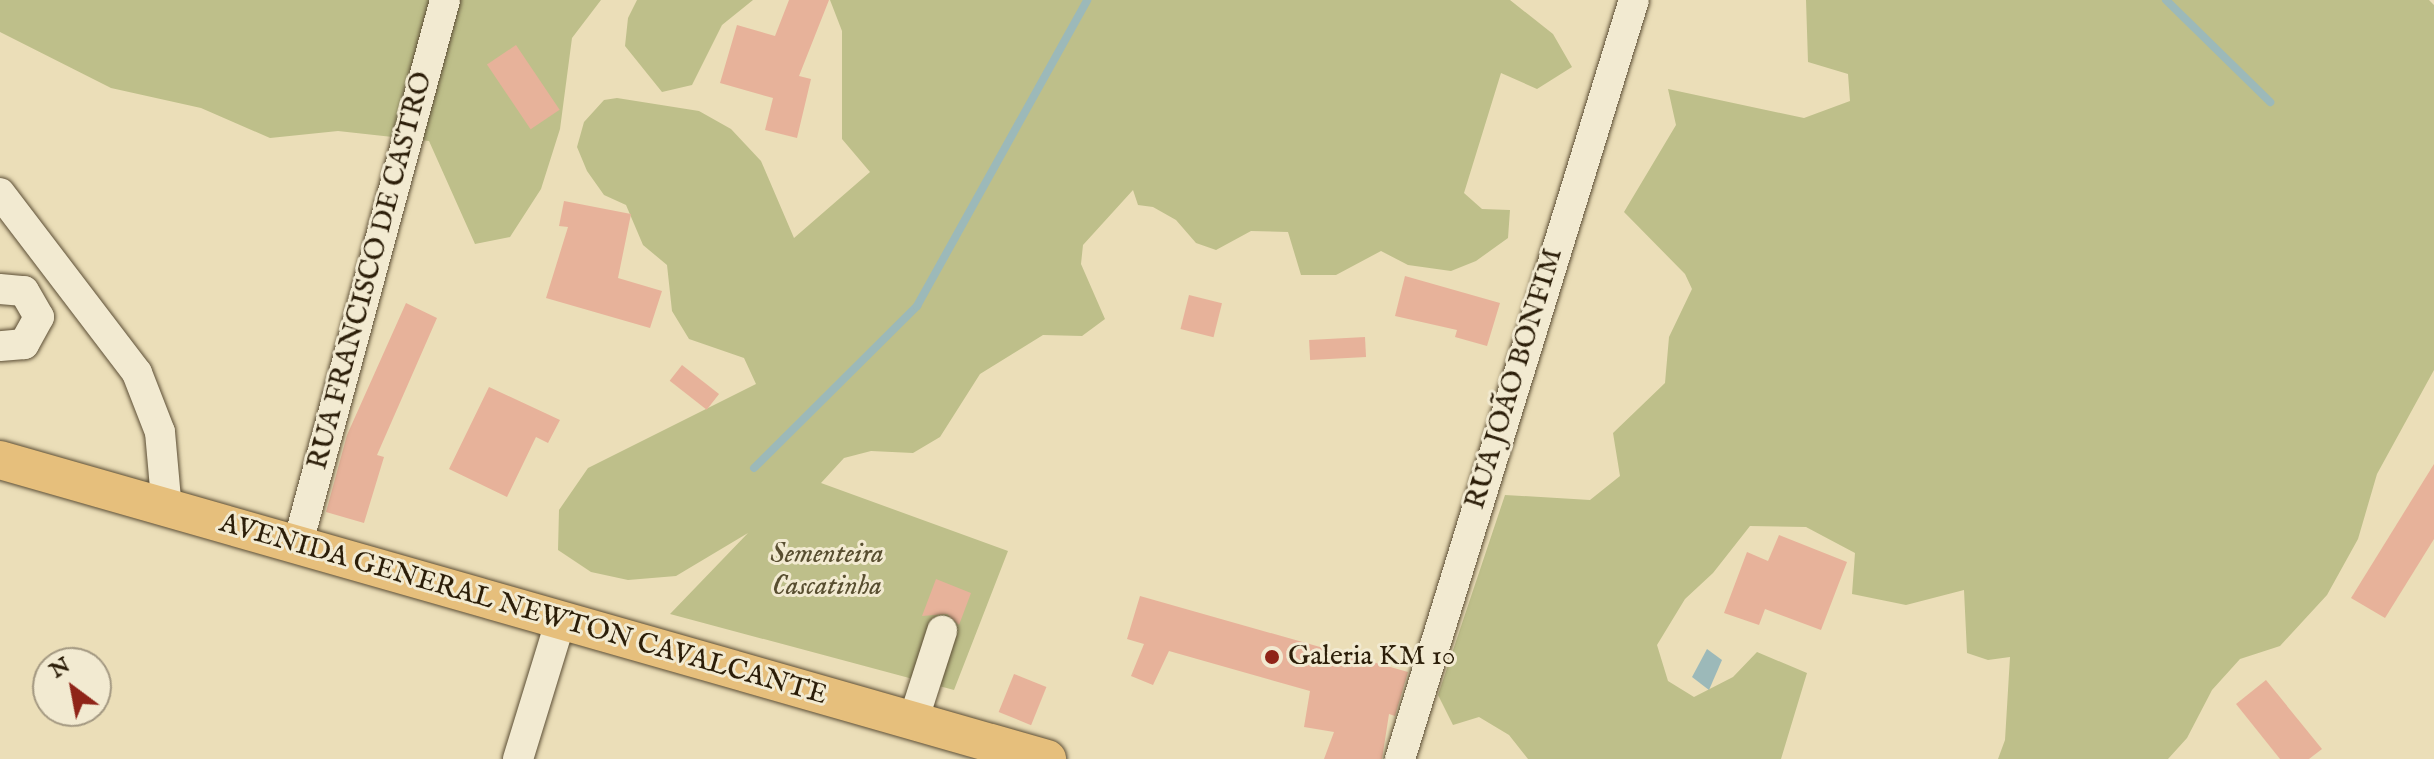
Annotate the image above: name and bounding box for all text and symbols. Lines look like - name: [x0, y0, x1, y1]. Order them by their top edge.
- street label: RUA FRANCISCO DE CASTRO: [302, 68, 440, 474]
- street label: RUA JOÃO BONFIM: [1459, 245, 1571, 513]
- street label: AVENIDA GENERAL NEWTON CAVALCANTE: [215, 507, 831, 713]
- park label: Sementeira Cascatinha: [770, 538, 884, 604]
- place label: Galeria KM 10: [1288, 640, 1455, 674]
- north arrow: [32, 647, 112, 727]
- marker: Galeria KM 10: [1263, 648, 1281, 666]
- text: N: [45, 651, 76, 685]

